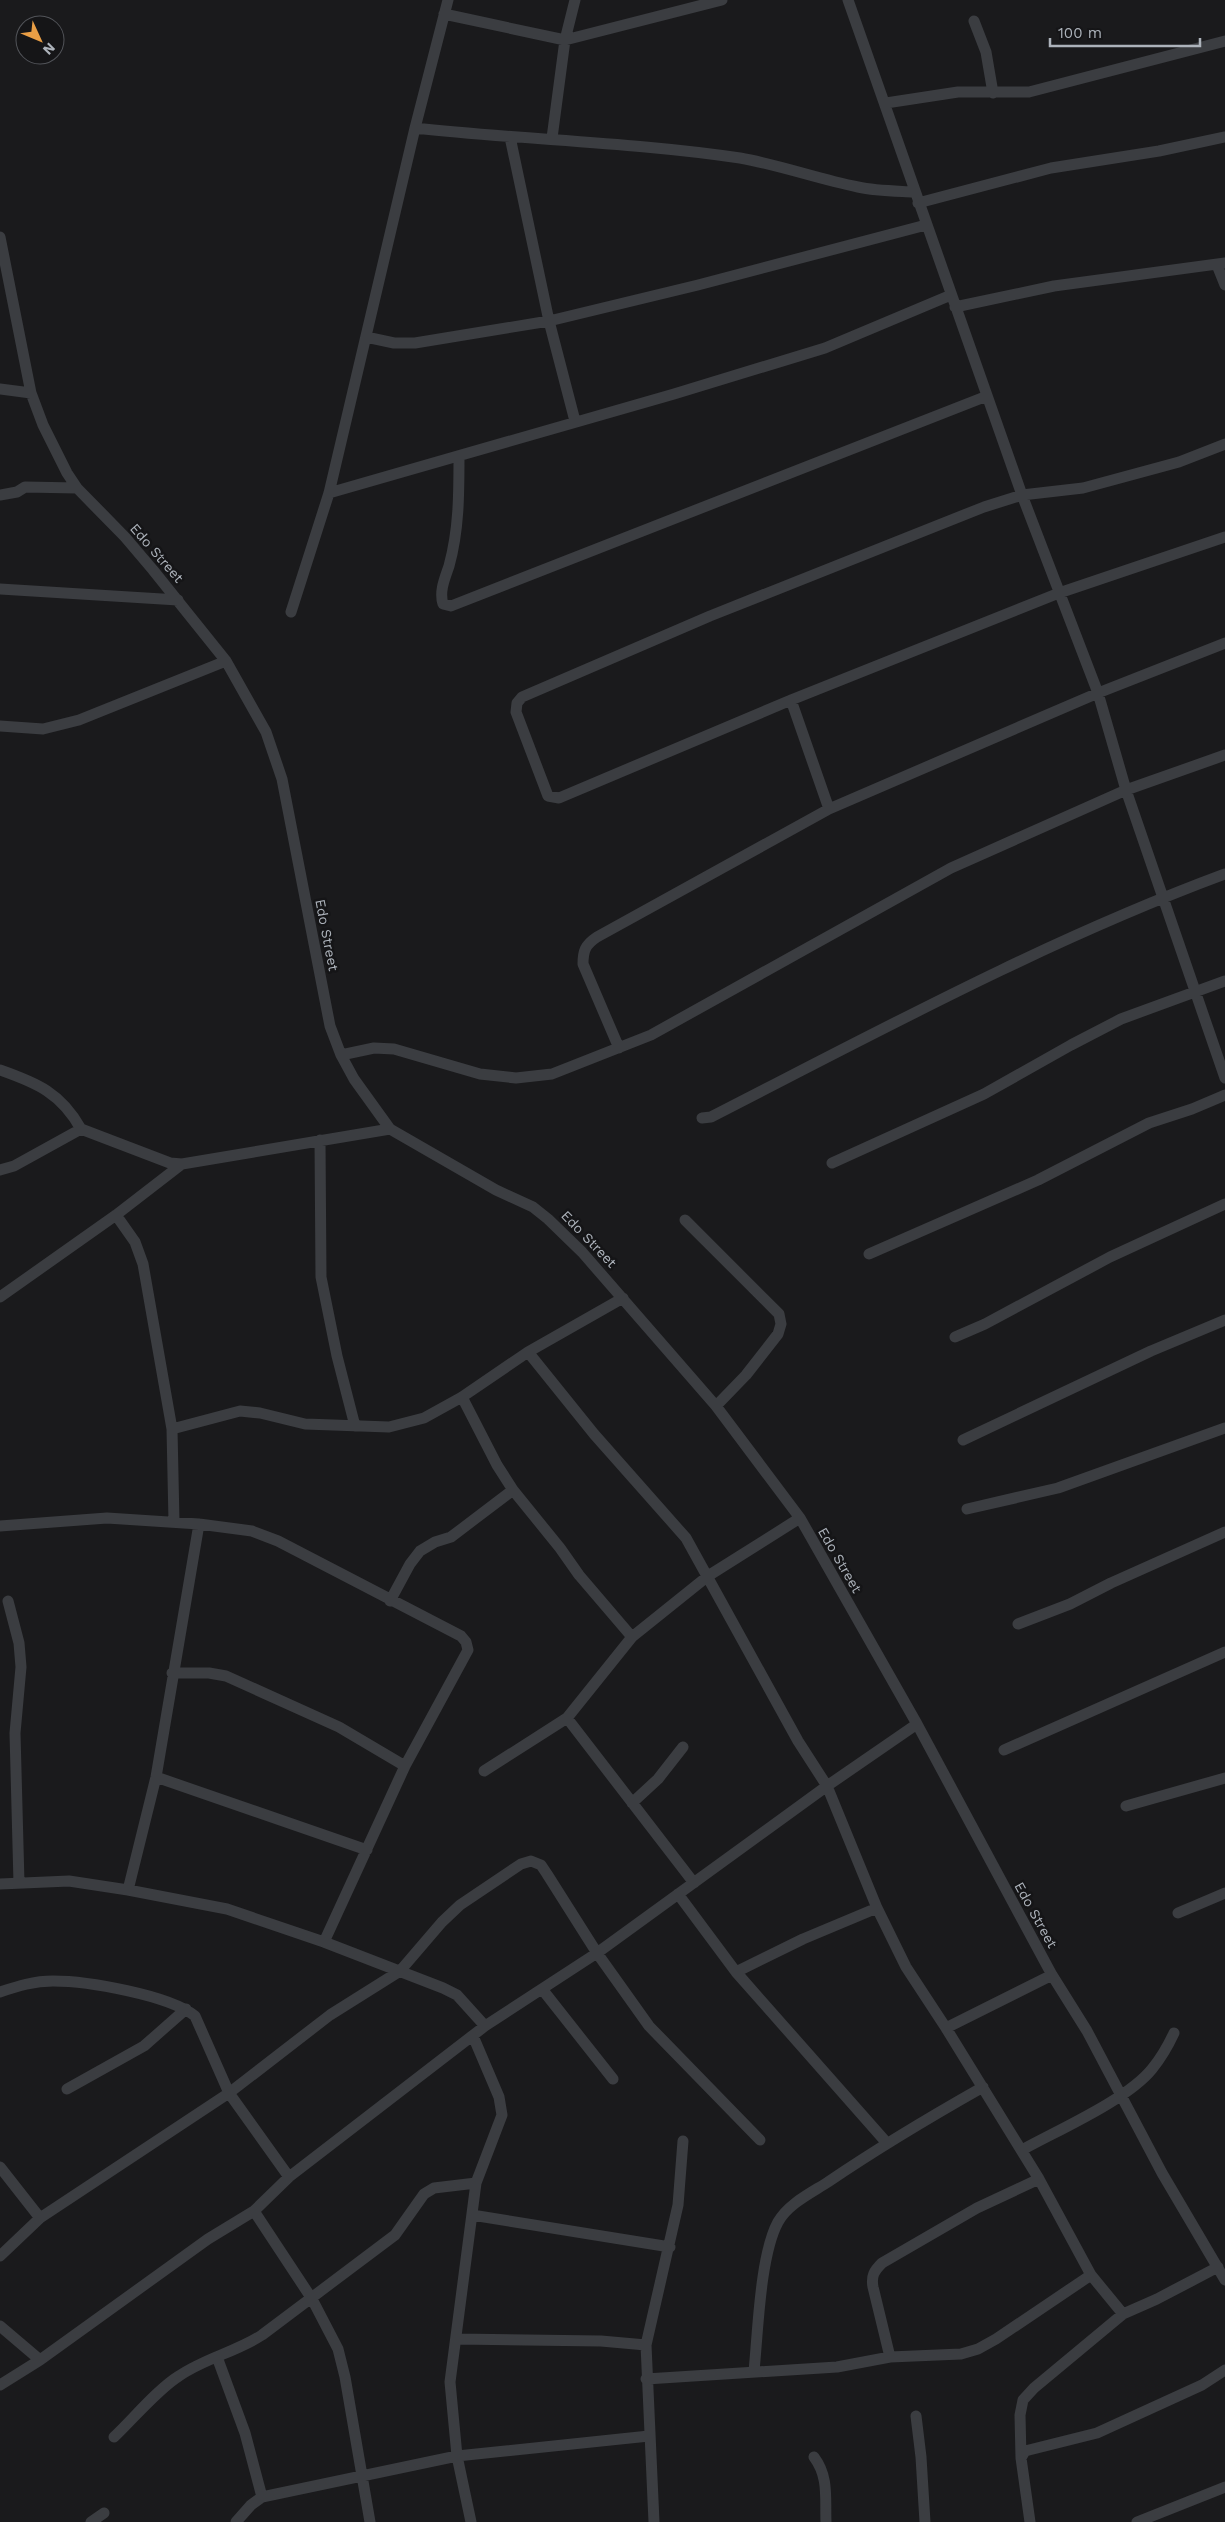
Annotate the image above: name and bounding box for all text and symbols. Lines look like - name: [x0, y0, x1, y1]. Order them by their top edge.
- north arrow: [15, 15, 65, 65]
- scale bar: [1050, 15, 1200, 47]
- text: 100 m: [1058, 24, 1102, 42]
- text: N: [40, 40, 59, 58]
- street label: Edo Street: [127, 520, 187, 586]
- street label: Edo Street: [312, 898, 342, 972]
- street label: Edo Street: [558, 1207, 620, 1271]
- street label: Edo Street: [815, 1524, 865, 1596]
- street label: Edo Street: [1011, 1879, 1061, 1951]

